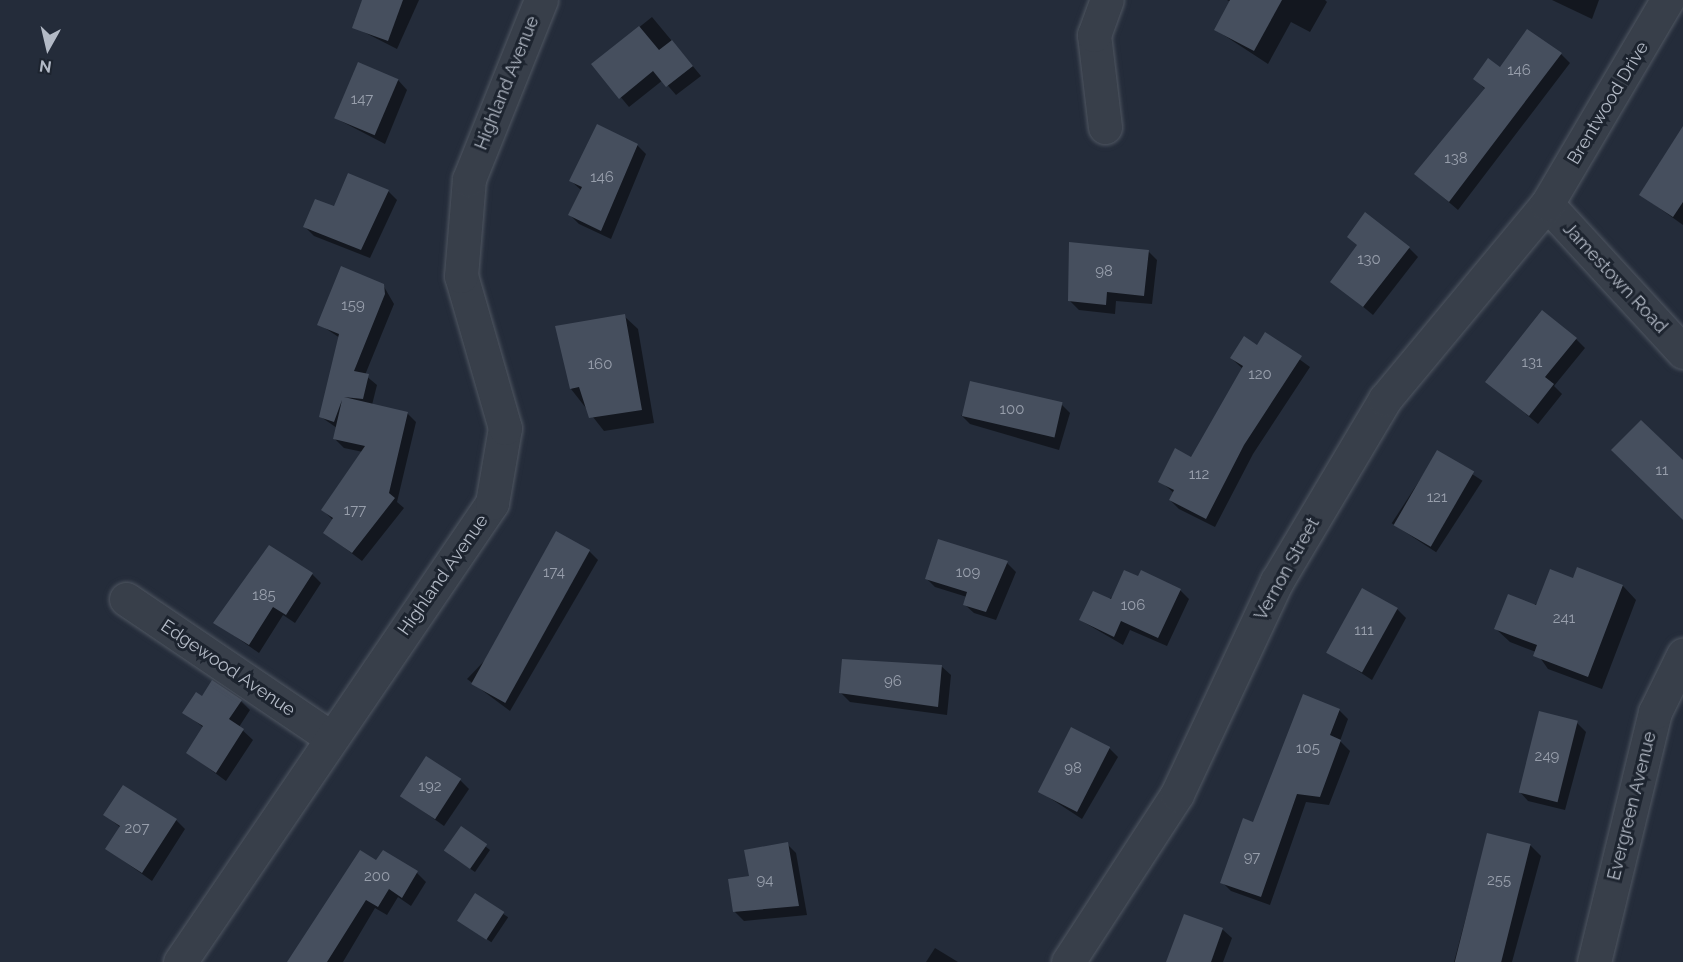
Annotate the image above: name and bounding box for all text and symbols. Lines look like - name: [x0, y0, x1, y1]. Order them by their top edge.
- street label: Highland Avenue: [470, 13, 544, 153]
- north arrow: [18, 18, 78, 78]
- street label: Brentwood Drive: [1563, 38, 1653, 168]
- text: N: [38, 56, 53, 77]
- house number: 146: [1507, 62, 1531, 80]
- house number: 147: [351, 91, 373, 109]
- house number: 138: [1444, 150, 1468, 168]
- house number: 146: [590, 169, 614, 187]
- street label: Jamestown Road: [1558, 218, 1672, 338]
- house number: 130: [1357, 251, 1381, 269]
- house number: 98: [1095, 263, 1113, 281]
- house number: 159: [341, 297, 365, 315]
- house number: 131: [1522, 354, 1542, 372]
- house number: 160: [588, 356, 612, 374]
- house number: 120: [1248, 366, 1272, 384]
- house number: 100: [1000, 401, 1024, 419]
- house number: 11: [1656, 462, 1668, 480]
- house number: 112: [1189, 466, 1209, 484]
- house number: 121: [1427, 489, 1447, 507]
- house number: 177: [344, 502, 366, 520]
- street label: Highland Avenue: [393, 510, 493, 640]
- street label: Vernon Street: [1250, 514, 1324, 624]
- house number: 174: [543, 564, 565, 582]
- house number: 109: [956, 564, 980, 582]
- house number: 185: [252, 587, 276, 605]
- house number: 106: [1121, 597, 1145, 615]
- house number: 241: [1553, 610, 1575, 628]
- street label: Edgewood Avenue: [156, 615, 300, 721]
- house number: 111: [1354, 622, 1374, 640]
- house number: 96: [884, 673, 902, 691]
- street label: Evergreen Avenue: [1603, 729, 1661, 883]
- house number: 105: [1296, 740, 1320, 758]
- house number: 249: [1535, 748, 1559, 766]
- house number: 98: [1064, 760, 1082, 778]
- house number: 192: [418, 778, 442, 796]
- house number: 207: [125, 820, 149, 838]
- house number: 97: [1244, 849, 1260, 867]
- house number: 200: [364, 868, 390, 886]
- house number: 94: [757, 872, 773, 890]
- house number: 255: [1487, 872, 1511, 890]

